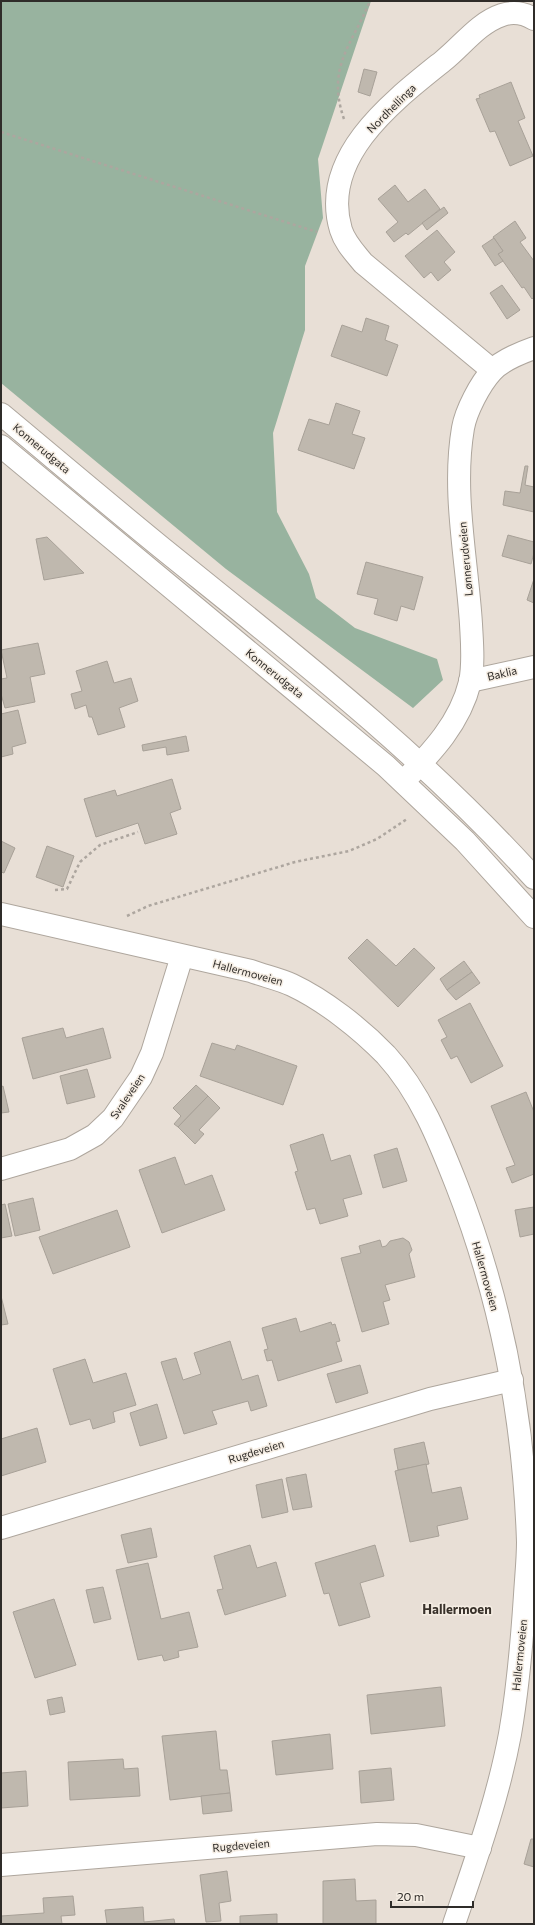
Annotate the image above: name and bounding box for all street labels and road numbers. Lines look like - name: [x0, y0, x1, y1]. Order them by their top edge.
- street label: Nordhellinga: [364, 81, 418, 135]
- street label: Konnerudgata: [11, 420, 73, 476]
- street label: Lønnerudveien: [455, 521, 475, 597]
- street label: Konnerudgata: [243, 646, 307, 700]
- street label: Baklia: [486, 663, 518, 683]
- street label: Hallermoveien: [212, 956, 284, 988]
- street label: Svaleveien: [107, 1071, 147, 1121]
- street label: Hallermoveien: [470, 1240, 502, 1312]
- street label: Rugdeveien: [227, 1436, 285, 1466]
- street label: Hallermoveien: [509, 1619, 529, 1691]
- street label: Rugdeveien: [212, 1836, 270, 1854]

